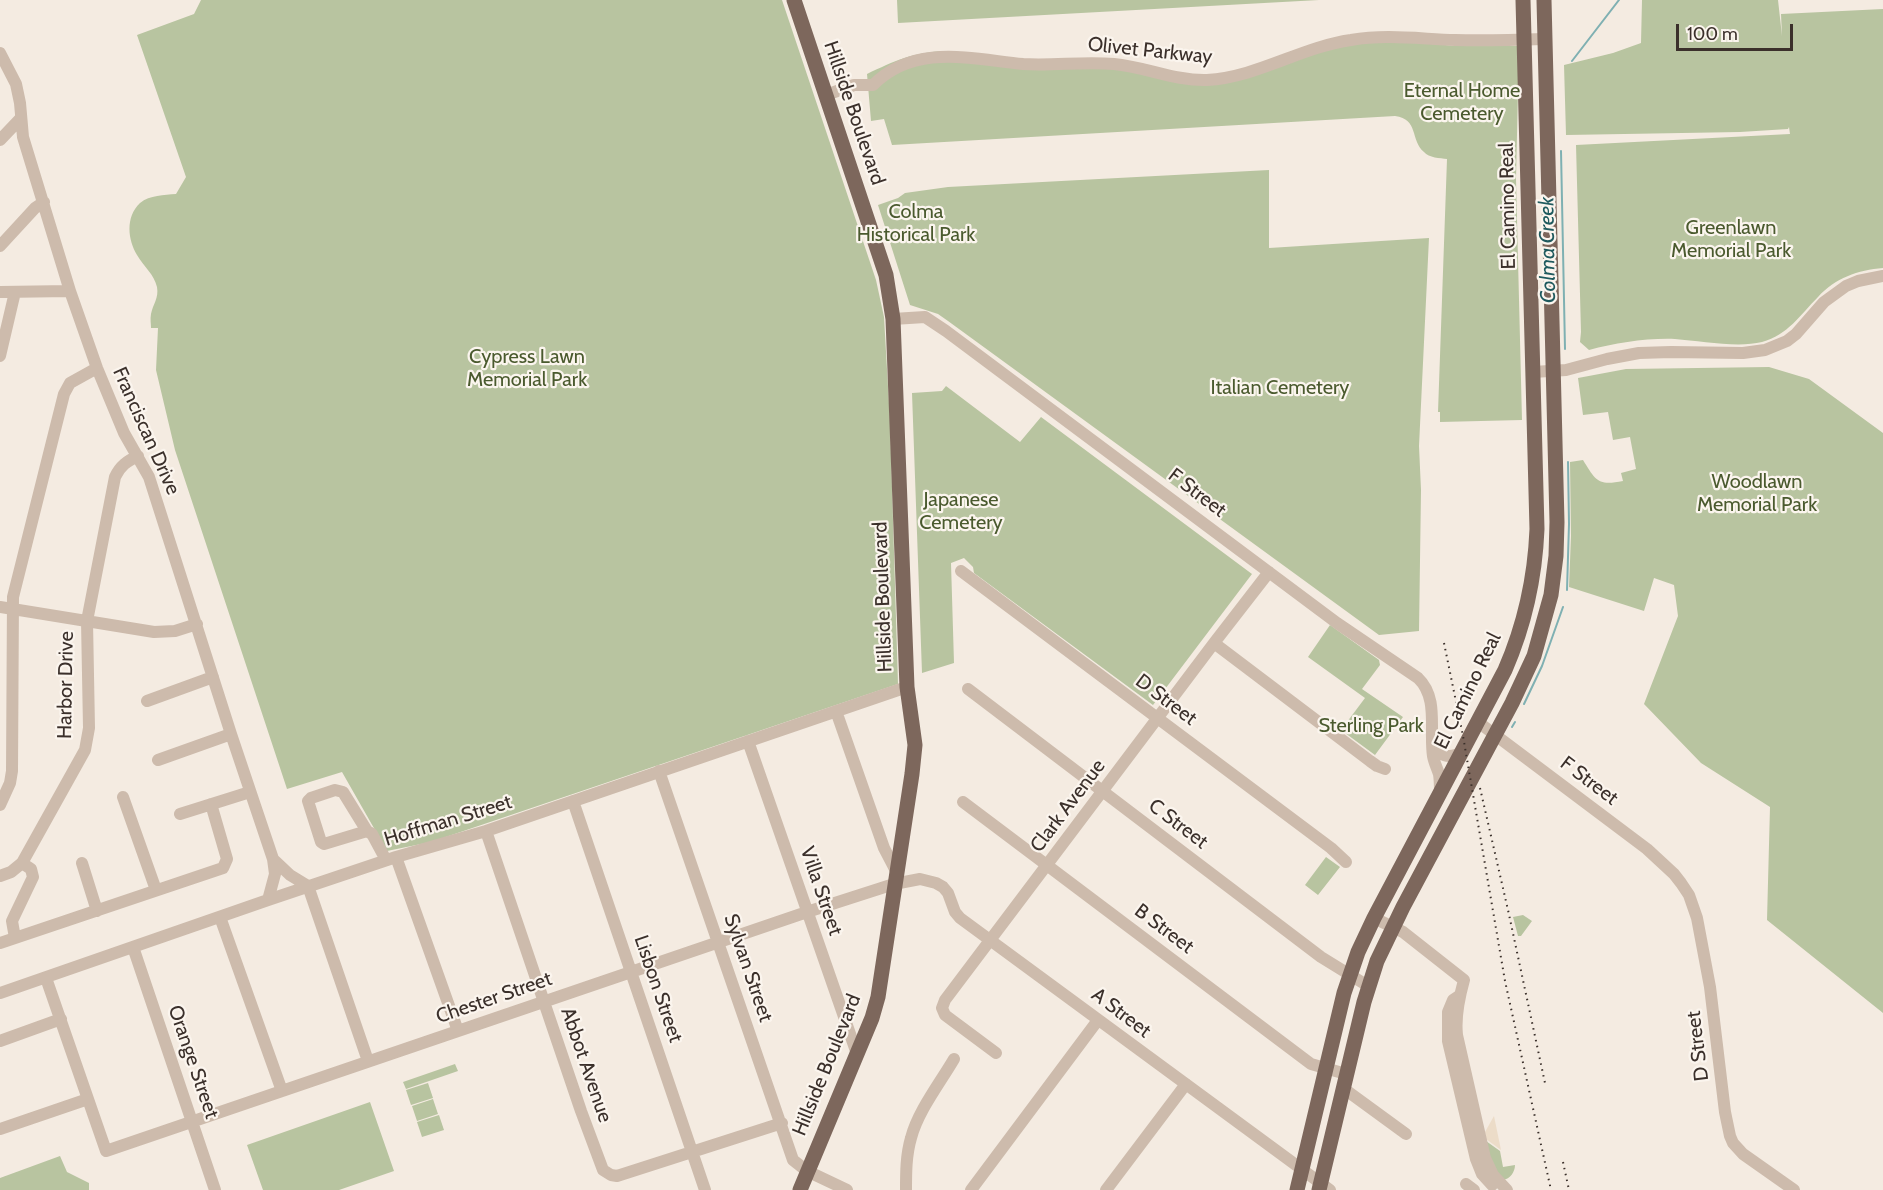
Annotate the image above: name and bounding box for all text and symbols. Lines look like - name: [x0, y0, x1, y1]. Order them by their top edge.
- scale bar: [1679, 12, 1796, 50]
- text: 100 m: [1687, 23, 1738, 45]
- street label: Olivet Parkway: [1087, 33, 1213, 69]
- street label: Hillside Boulevard: [818, 38, 890, 188]
- park label: Eternal Home Cemetery: [1404, 79, 1520, 126]
- street label: El Camino Real: [1495, 142, 1521, 270]
- water label: Colma Creek: [1534, 197, 1562, 303]
- park label: Colma Historical Park: [857, 200, 975, 247]
- park label: Greenlawn Memorial Park: [1671, 216, 1791, 263]
- park label: Cypress Lawn Memorial Park: [467, 345, 587, 392]
- street label: Franciscan Drive: [107, 363, 185, 499]
- park label: Italian Cemetery: [1211, 376, 1349, 400]
- street label: F Street: [1163, 463, 1231, 523]
- park label: Woodlawn Memorial Park: [1697, 470, 1817, 517]
- park label: Japanese Cemetery: [919, 488, 1003, 535]
- street label: Hillside Boulevard: [868, 521, 898, 673]
- street label: El Camino Real: [1429, 629, 1507, 753]
- street label: Harbor Drive: [53, 631, 79, 739]
- street label: D Street: [1131, 669, 1201, 731]
- park label: Sterling Park: [1318, 714, 1424, 738]
- street label: F Street: [1555, 751, 1623, 811]
- street label: Clark Avenue: [1025, 755, 1111, 857]
- street label: Hoffman Street: [381, 790, 515, 852]
- street label: C Street: [1144, 794, 1212, 854]
- street label: Villa Street: [795, 843, 847, 939]
- street label: B Street: [1130, 899, 1198, 959]
- street label: Sylvan Street: [718, 911, 778, 1025]
- street label: Lisbon Street: [628, 932, 688, 1046]
- street label: Chester Street: [433, 967, 555, 1029]
- street label: A Street: [1087, 983, 1155, 1043]
- street label: Hillside Boulevard: [788, 991, 866, 1139]
- street label: Orange Street: [162, 1002, 224, 1122]
- street label: Abbot Avenue: [555, 1004, 617, 1126]
- street label: D Street: [1682, 1010, 1714, 1082]

